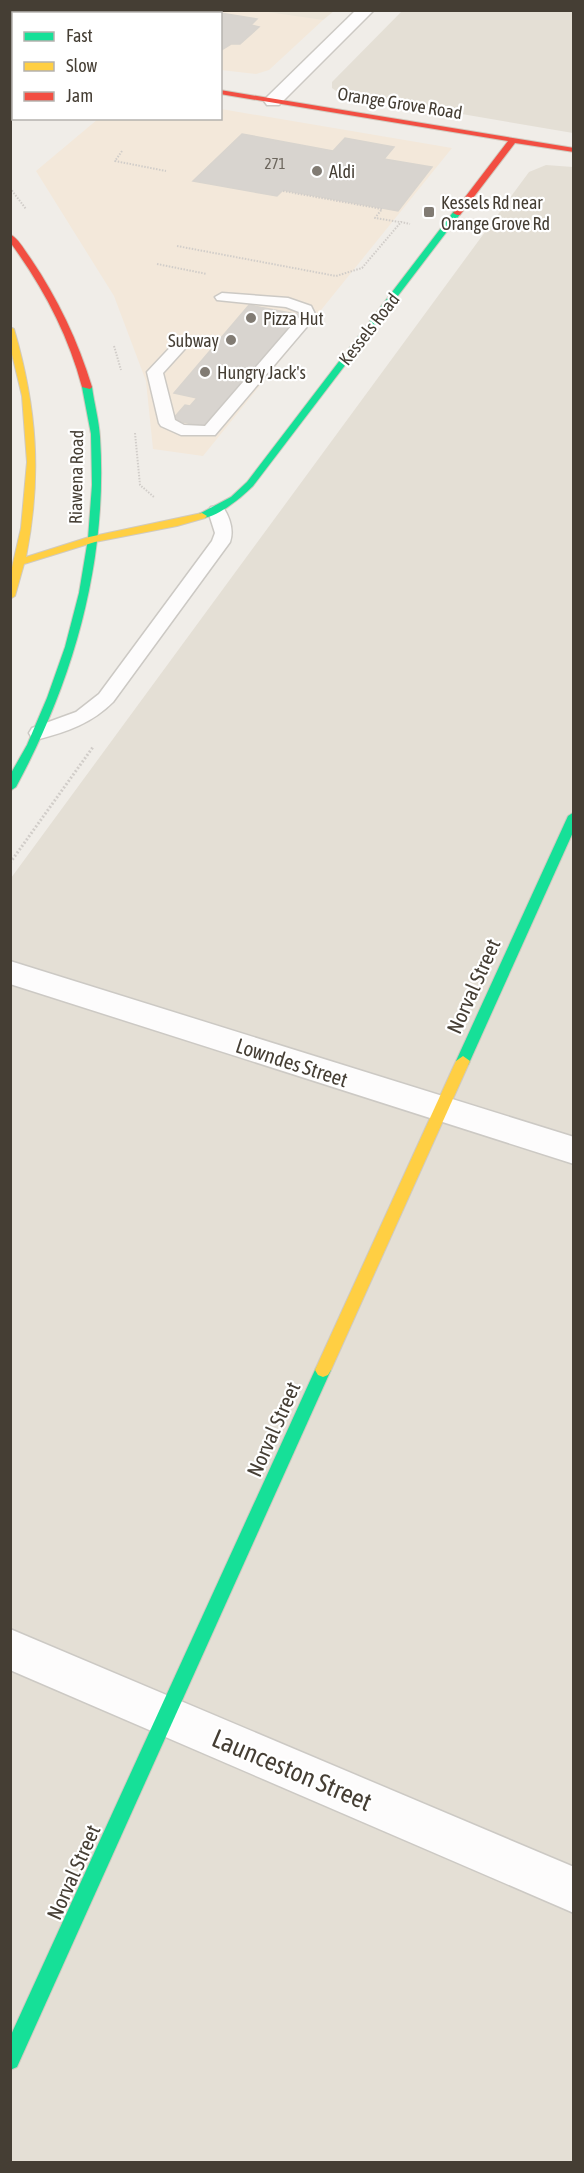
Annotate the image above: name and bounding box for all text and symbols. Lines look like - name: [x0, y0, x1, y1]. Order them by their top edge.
- legend: [12, 12, 222, 120]
- text: Fast: [66, 25, 93, 46]
- text: Slow: [66, 55, 97, 76]
- street label: Orange Grove Road: [336, 83, 464, 123]
- text: Jam: [66, 85, 93, 106]
- house number: 271: [264, 155, 286, 172]
- place label: Aldi: [329, 161, 355, 182]
- marker: Aldi: [310, 164, 324, 178]
- place label: Kessels Rd near Orange Grove Rd: [441, 192, 550, 234]
- marker: Kessels Rd near Orange Grove Rd: [422, 205, 436, 219]
- street label: Kessels Road: [334, 289, 404, 369]
- place label: Pizza Hut: [263, 308, 324, 329]
- marker: Pizza Hut: [244, 311, 258, 325]
- place label: Subway: [168, 330, 219, 351]
- marker: Subway: [224, 333, 238, 347]
- place label: Hungry Jack's: [217, 362, 306, 383]
- marker: Hungry Jack's: [198, 365, 212, 379]
- street label: Riawena Road: [65, 430, 87, 524]
- street label: Norval Street: [441, 935, 505, 1037]
- street label: Lowndes Street: [233, 1033, 351, 1091]
- street label: Norval Street: [241, 1378, 305, 1480]
- street label: Launceston Street: [208, 1723, 376, 1817]
- street label: Norval Street: [41, 1821, 105, 1923]

